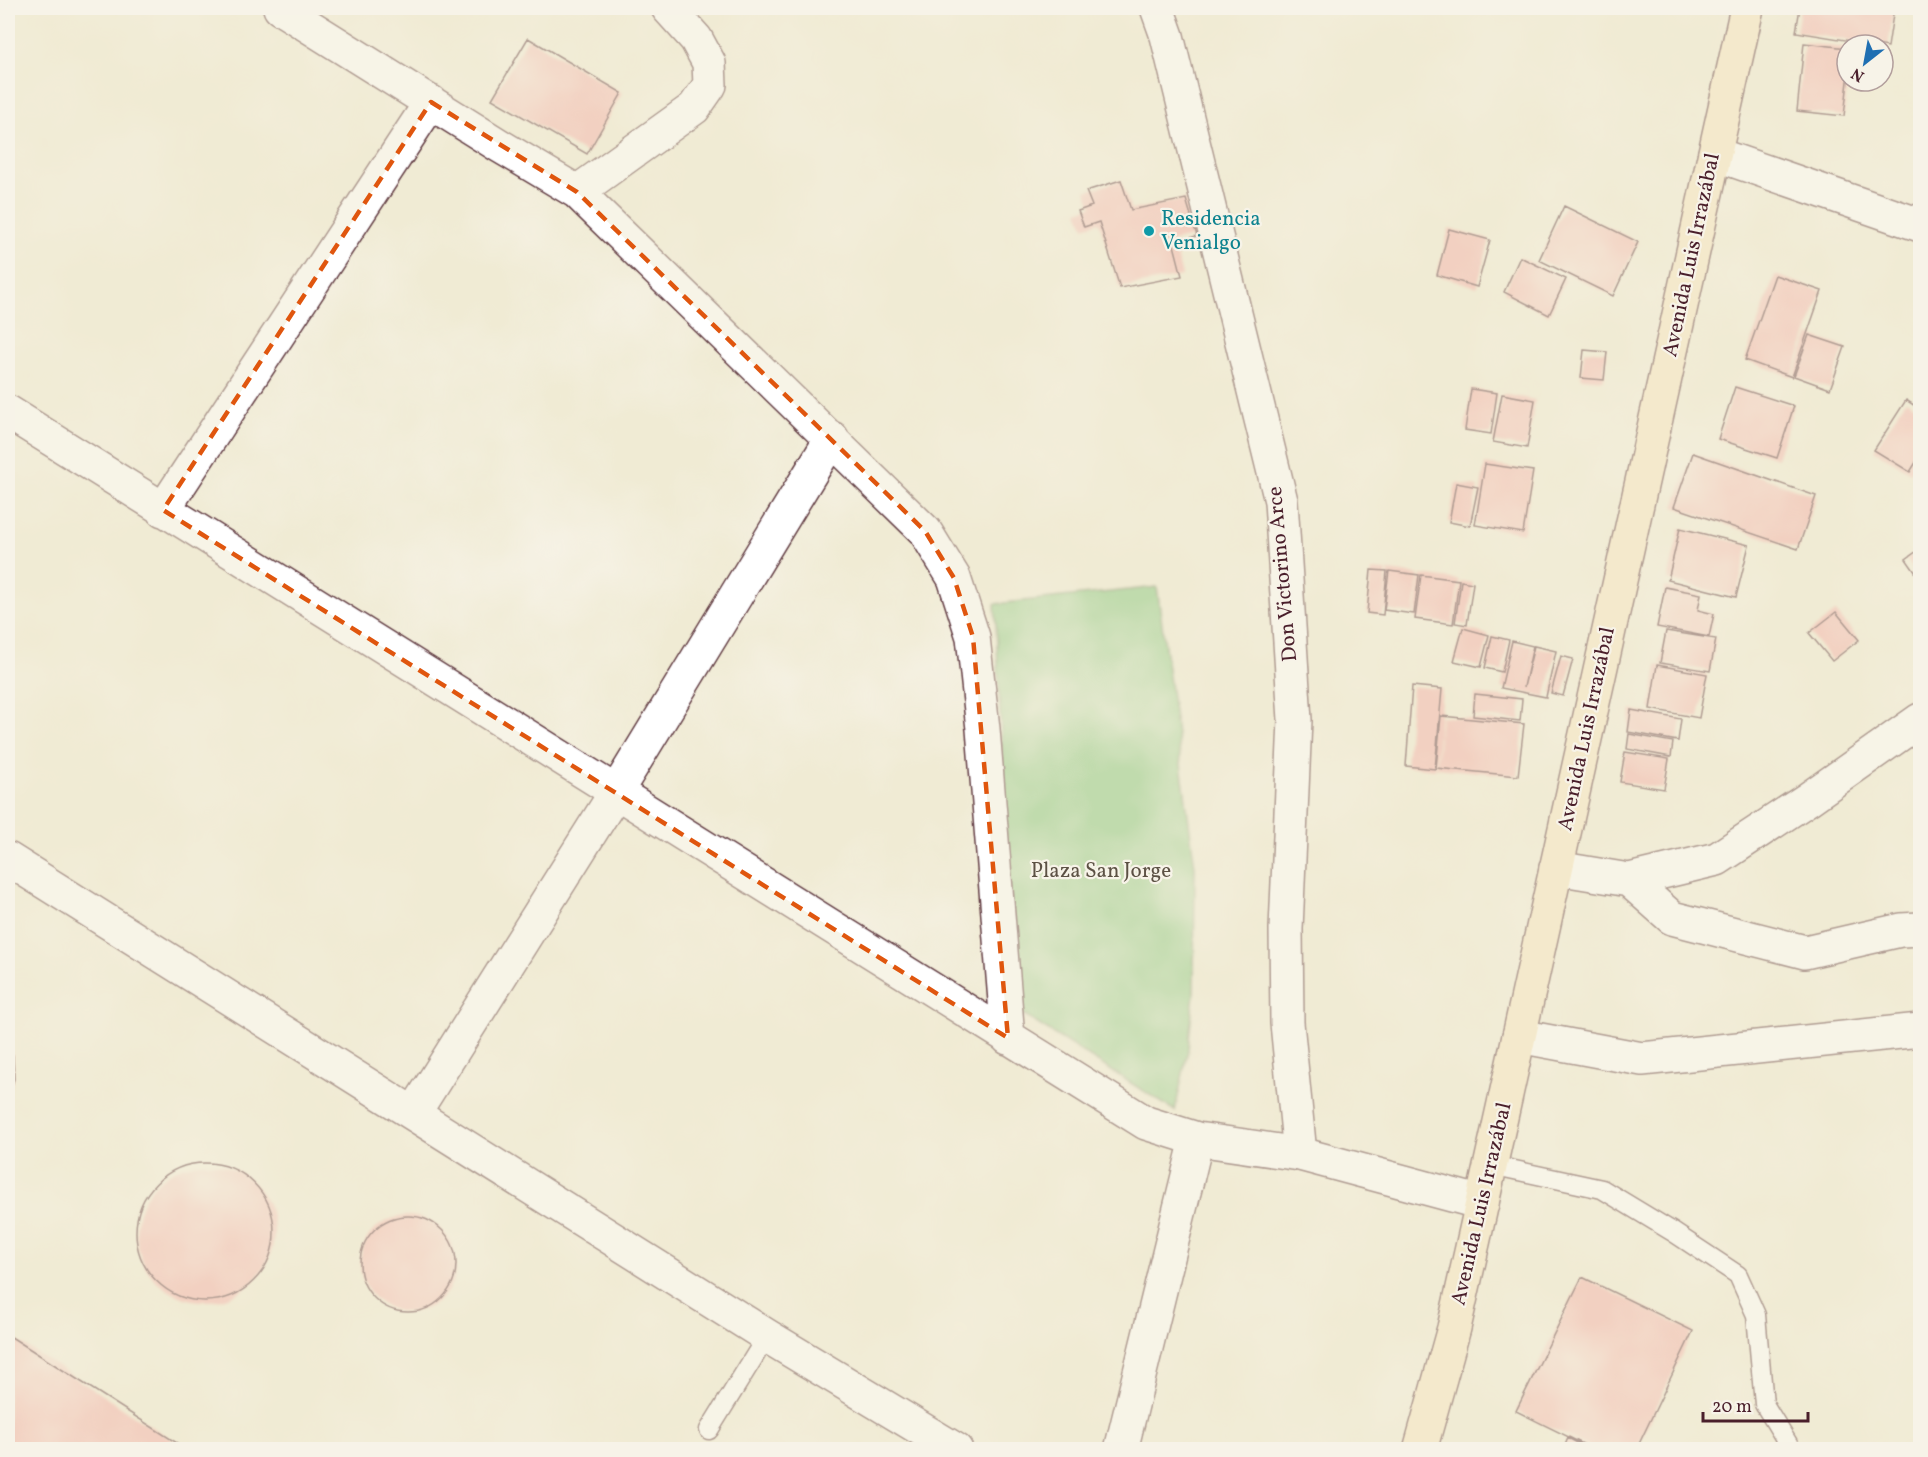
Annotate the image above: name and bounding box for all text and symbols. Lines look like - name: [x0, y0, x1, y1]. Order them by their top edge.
- north arrow: [1835, 33, 1895, 93]
- text: N: [1847, 62, 1869, 87]
- street label: Avenida Luis Irrazábal: [1656, 150, 1728, 360]
- place label: Residencia Venialgo: [1161, 205, 1261, 258]
- marker: Residencia Venialgo: [1142, 224, 1156, 238]
- street label: Don Victorino Arce: [1261, 485, 1305, 663]
- street label: Avenida Luis Irrazábal: [1551, 624, 1623, 834]
- park label: Plaza San Jorge: [1031, 857, 1171, 886]
- street label: Avenida Luis Irrazábal: [1445, 1100, 1519, 1308]
- scale bar: [1703, 1385, 1808, 1423]
- text: 20 m: [1712, 1395, 1752, 1420]

